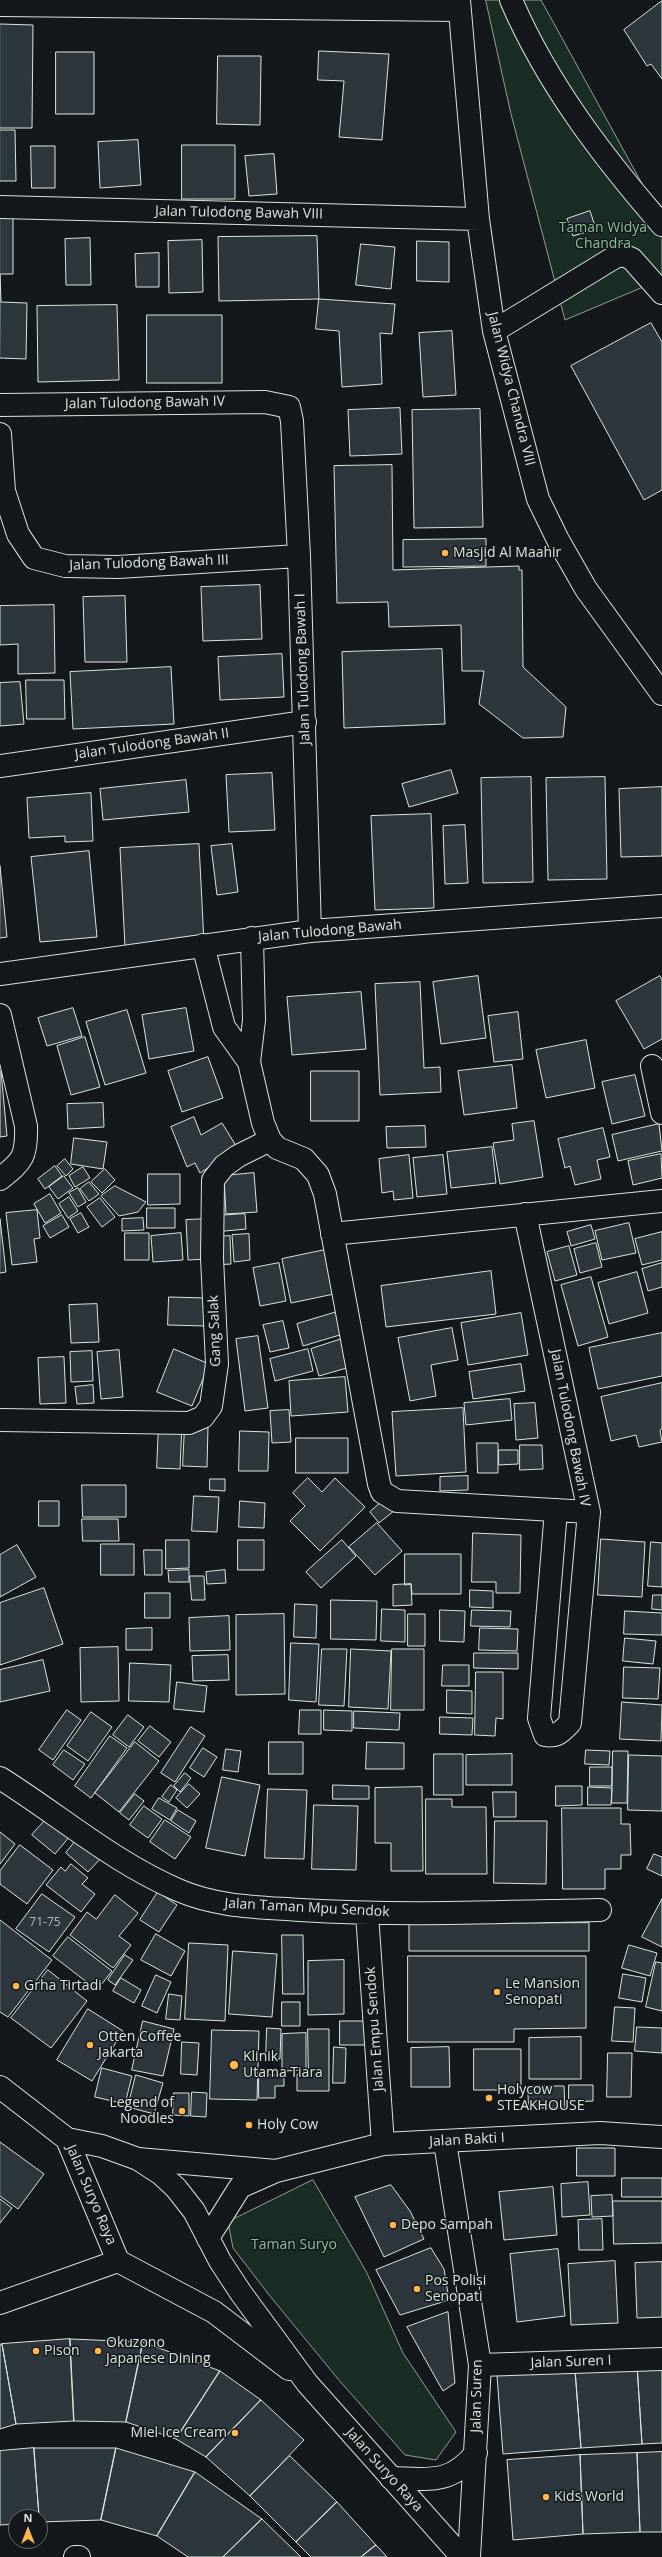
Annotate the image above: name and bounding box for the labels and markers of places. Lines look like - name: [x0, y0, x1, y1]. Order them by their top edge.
- place label: Masjid Al Maahir: [453, 545, 561, 561]
- marker: Masjid Al Maahir: [440, 548, 450, 558]
- place label: Le Mansion Senopati: [505, 1976, 580, 2008]
- place label: Grha Tirtadi: [24, 1978, 102, 1994]
- marker: Grha Tirtadi: [11, 1981, 21, 1991]
- marker: Le Mansion Senopati: [492, 1987, 502, 1997]
- place label: Otten Coffee Jakarta: [98, 2029, 181, 2062]
- marker: Otten Coffee Jakarta: [85, 2040, 95, 2050]
- place label: Klinik Utama Tiara: [243, 2049, 323, 2082]
- marker: Klinik Utama Tiara: [228, 2059, 240, 2071]
- place label: Holycow STEAKHOUSE: [497, 2082, 584, 2114]
- marker: Holycow STEAKHOUSE: [484, 2093, 494, 2103]
- place label: Legend of Noodles: [109, 2095, 174, 2128]
- marker: Legend of Noodles: [177, 2106, 187, 2116]
- place label: Holy Cow: [257, 2117, 318, 2133]
- marker: Holy Cow: [244, 2120, 254, 2130]
- place label: Depo Sampah: [401, 2217, 493, 2233]
- marker: Depo Sampah: [388, 2220, 398, 2230]
- place label: Pos Polisi Senopati: [425, 2273, 486, 2306]
- marker: Pos Polisi Senopati: [412, 2284, 422, 2294]
- place label: Okuzono Japanese Dining: [106, 2335, 211, 2368]
- place label: Pison: [44, 2343, 80, 2359]
- marker: Pison: [31, 2346, 41, 2356]
- marker: Okuzono Japanese Dining: [93, 2346, 103, 2356]
- place label: Miel Ice Cream: [131, 2425, 227, 2441]
- marker: Miel Ice Cream: [230, 2428, 240, 2438]
- place label: Kids World: [554, 2489, 624, 2505]
- marker: Kids World: [541, 2492, 551, 2502]

